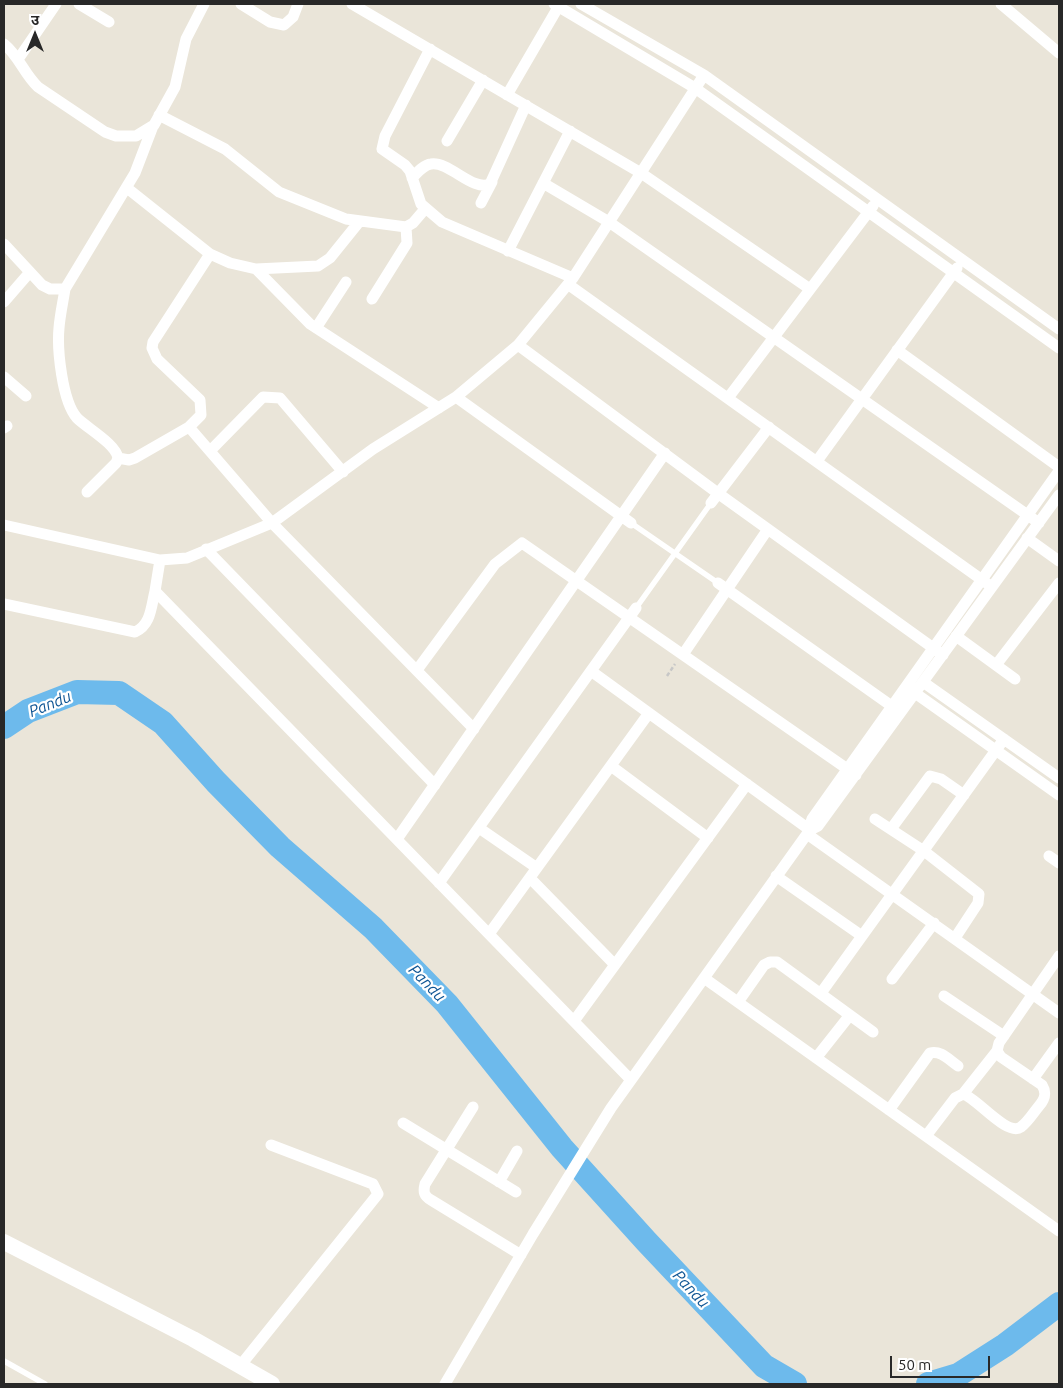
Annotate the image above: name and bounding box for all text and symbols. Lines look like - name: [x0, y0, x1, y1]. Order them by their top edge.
- north arrow: [10, 10, 60, 60]
- text: उ: [31, 12, 39, 28]
- water label: Pandu: [26, 687, 74, 721]
- water label: Pandu: [405, 960, 449, 1006]
- water label: Pandu: [669, 1266, 713, 1312]
- scale bar: [893, 1346, 993, 1378]
- text: 50 m: [898, 1356, 931, 1373]

